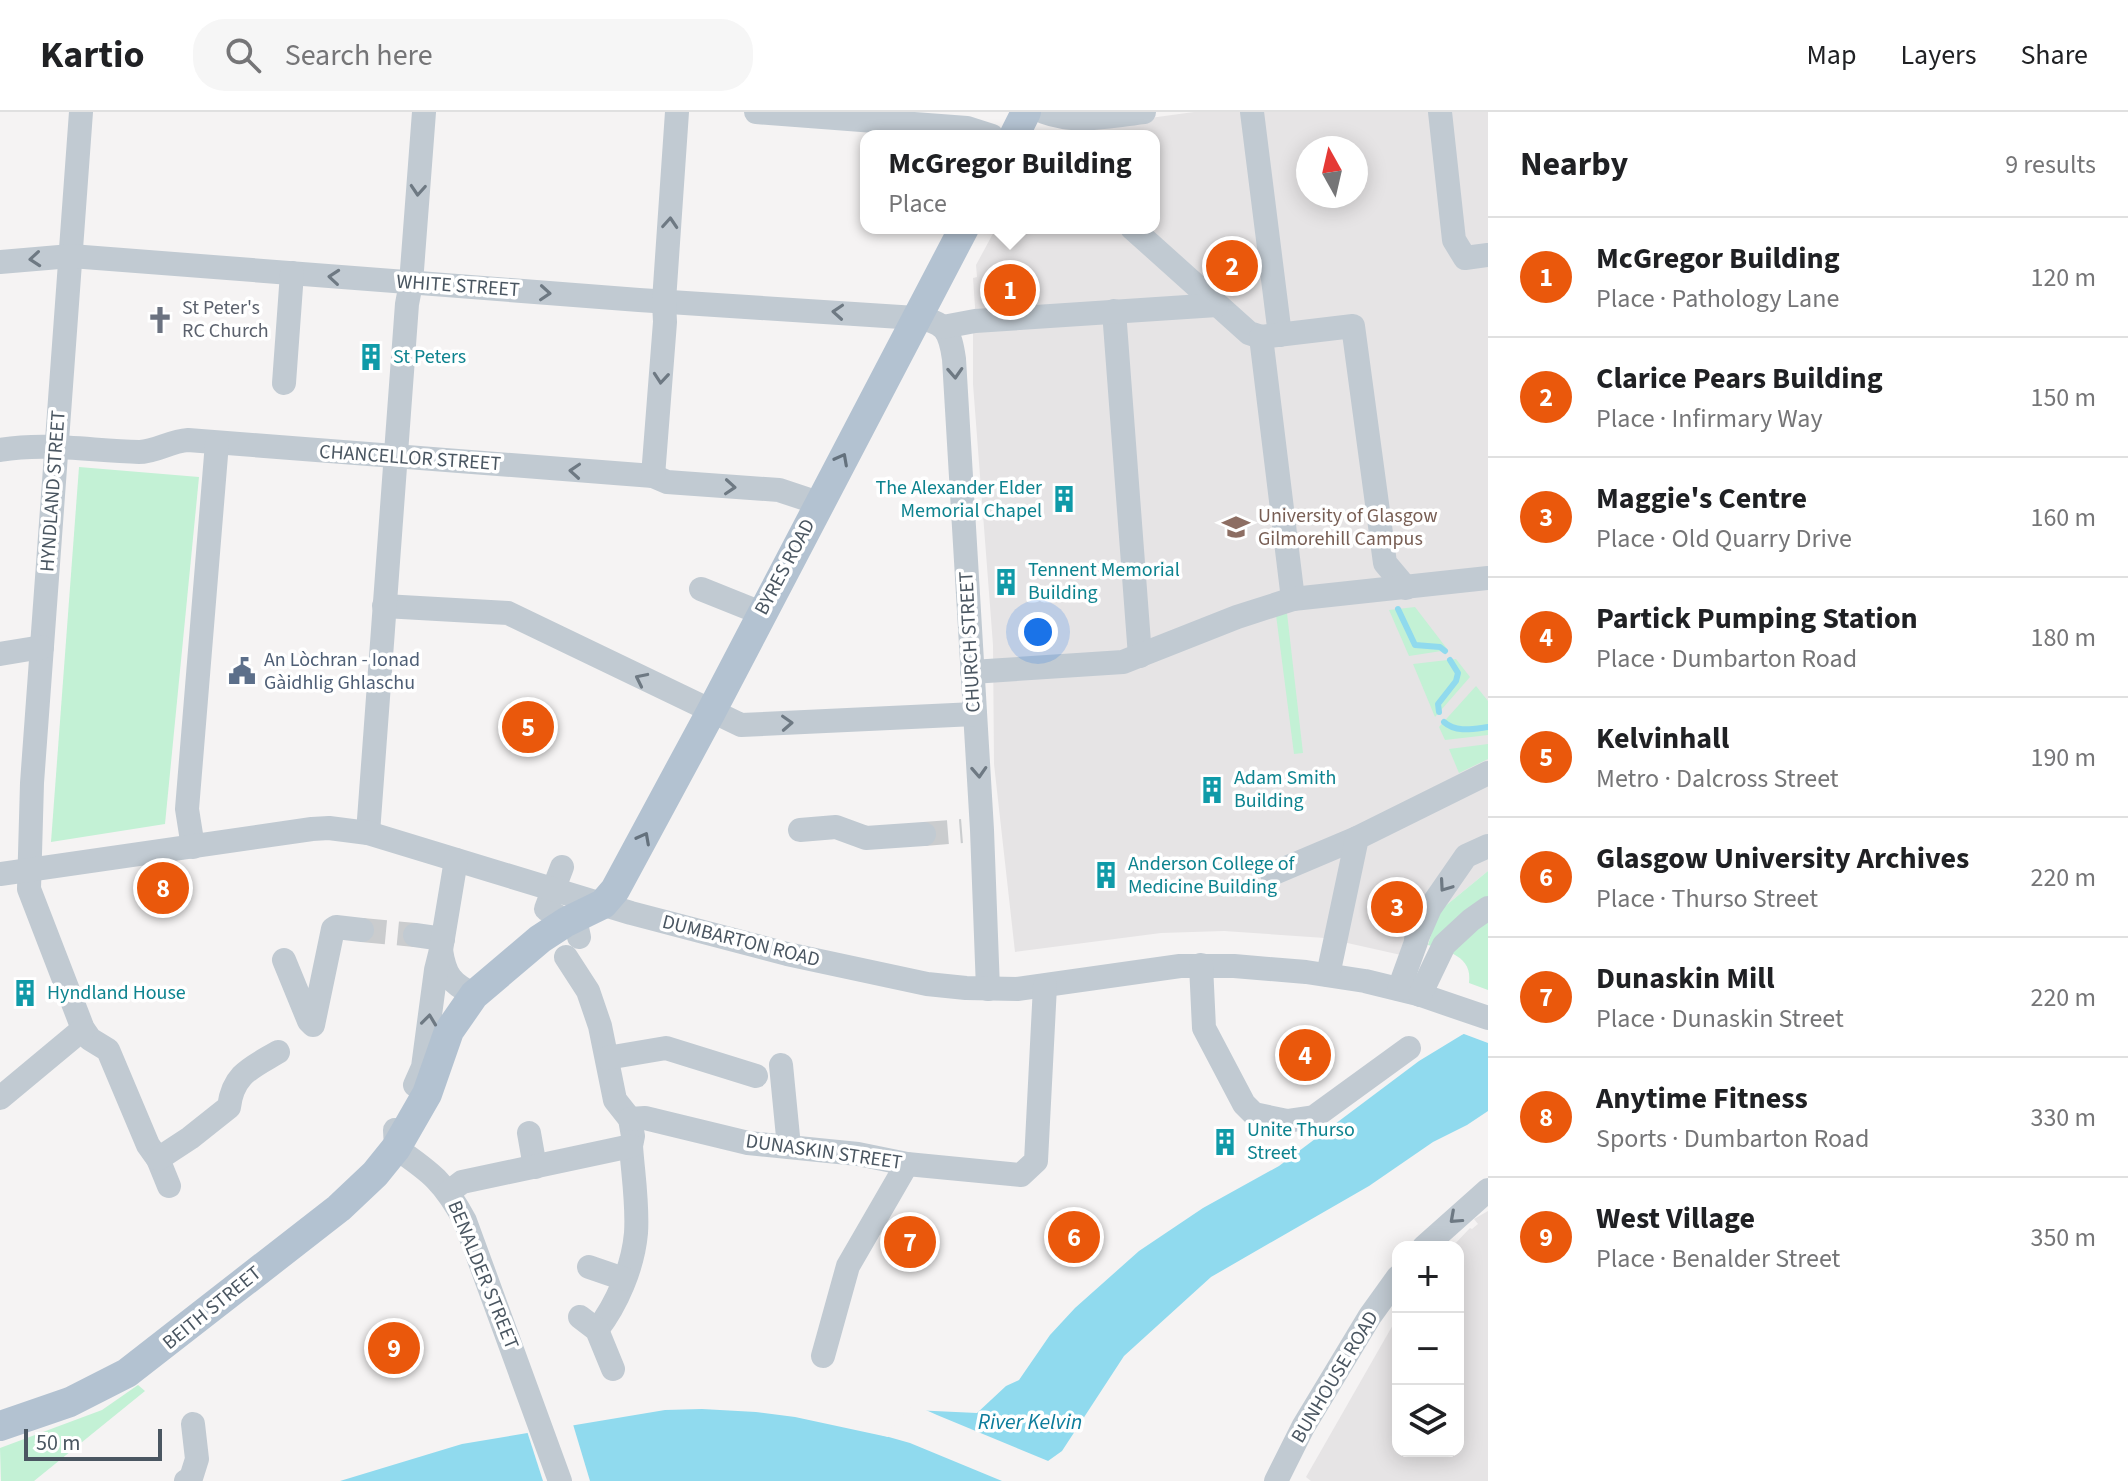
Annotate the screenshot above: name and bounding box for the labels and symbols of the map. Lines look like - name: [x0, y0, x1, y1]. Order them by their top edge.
- north arrow: [1296, 136, 1368, 208]
- one-way arrow: [410, 184, 427, 197]
- one-way arrow: [661, 216, 678, 229]
- pin: 2: [1206, 236, 1258, 296]
- one-way arrow: [28, 250, 41, 267]
- pin: 1: [984, 260, 1036, 320]
- one-way arrow: [327, 268, 340, 285]
- street label: WHITE STREET: [395, 268, 521, 304]
- one-way arrow: [539, 284, 552, 301]
- place label: St Peter's RC Church: [182, 294, 269, 345]
- one-way arrow: [831, 304, 844, 321]
- church icon: St Peter's RC Church: [145, 305, 175, 335]
- building icon: St Peters: [356, 342, 386, 372]
- place label: St Peters: [393, 343, 466, 371]
- one-way arrow: [946, 367, 963, 380]
- one-way arrow: [653, 372, 670, 385]
- street label: HYNDLAND STREET: [33, 409, 73, 573]
- street label: CHANCELLOR STREET: [318, 438, 502, 478]
- one-way arrow: [833, 453, 848, 467]
- one-way arrow: [568, 463, 581, 480]
- place label: The Alexander Elder Memorial Chapel: [875, 474, 1042, 525]
- one-way arrow: [724, 478, 737, 495]
- building icon: The Alexander Elder Memorial Chapel: [1049, 484, 1079, 514]
- place label: University of Glasgow Gilmorehill Campus: [1258, 502, 1438, 553]
- school or university icon: University of Glasgow Gilmorehill Campus: [1221, 512, 1251, 542]
- street label: BYRES ROAD: [748, 514, 822, 620]
- place label: Tennent Memorial Building: [1028, 556, 1180, 607]
- building icon: Tennent Memorial Building: [991, 567, 1021, 597]
- street label: CHURCH STREET: [952, 570, 988, 713]
- your location: [1018, 612, 1058, 652]
- place label: An Lòchran - Ionad Gàidhlig Ghlaschu: [264, 646, 420, 697]
- public building icon: An Lòchran - Ionad Gàidhlig Ghlaschu: [227, 656, 257, 686]
- one-way arrow: [634, 673, 649, 689]
- pin: 5: [502, 697, 554, 757]
- one-way arrow: [781, 714, 794, 731]
- place label: Adam Smith Building: [1234, 764, 1336, 815]
- one-way arrow: [970, 766, 987, 779]
- building icon: Adam Smith Building: [1197, 775, 1227, 805]
- one-way arrow: [634, 832, 650, 847]
- place label: Anderson College of Medicine Building: [1128, 850, 1296, 901]
- pin: 8: [137, 858, 189, 918]
- building icon: Anderson College of Medicine Building: [1091, 860, 1121, 890]
- pin: 3: [1371, 877, 1423, 937]
- one-way arrow: [1440, 878, 1455, 892]
- street label: DUMBARTON ROAD: [659, 908, 823, 974]
- building icon: Hyndland House: [10, 978, 40, 1008]
- place label: Hyndland House: [47, 979, 186, 1007]
- one-way arrow: [420, 1013, 437, 1027]
- pin: 4: [1279, 1025, 1331, 1085]
- place label: Unite Thurso Street: [1247, 1116, 1355, 1167]
- street label: DUNASKIN STREET: [744, 1127, 904, 1177]
- building icon: Unite Thurso Street: [1210, 1127, 1240, 1157]
- street label: BENALDER STREET: [440, 1196, 526, 1354]
- pin: 6: [1048, 1207, 1100, 1267]
- one-way arrow: [1450, 1208, 1465, 1222]
- pin: 7: [884, 1212, 936, 1272]
- street label: BEITH STREET: [157, 1259, 267, 1356]
- street label: BUNHOUSE ROAD: [1285, 1306, 1385, 1448]
- pin: 9: [368, 1318, 420, 1378]
- water label: River Kelvin: [978, 1406, 1082, 1438]
- scale bar: [24, 1425, 162, 1461]

